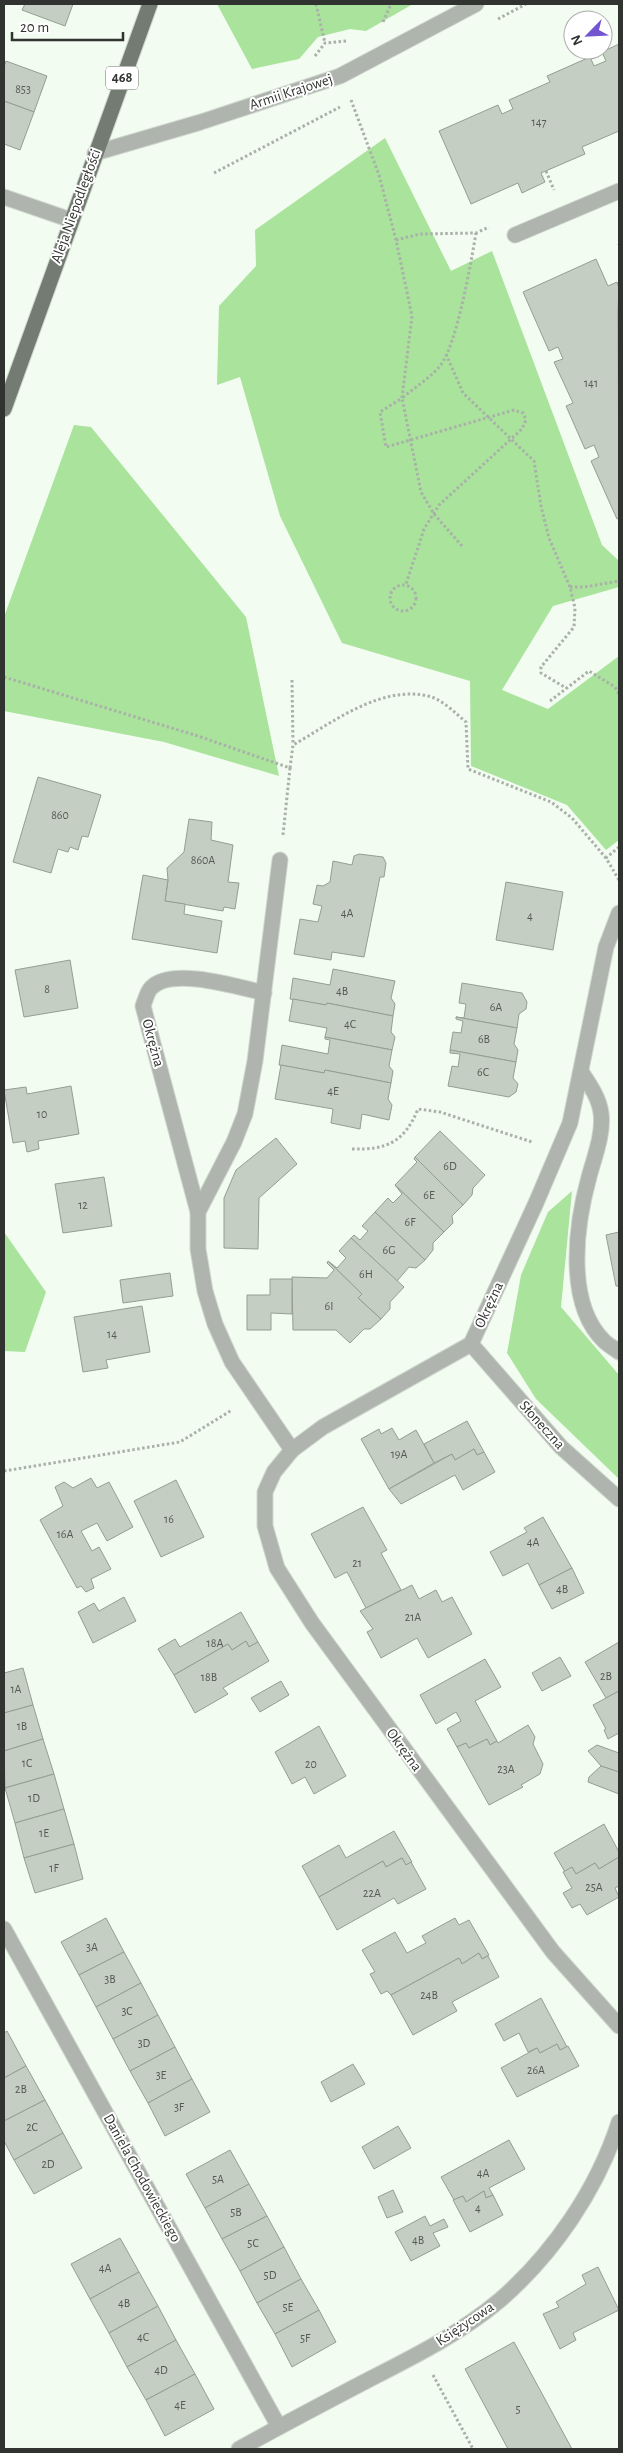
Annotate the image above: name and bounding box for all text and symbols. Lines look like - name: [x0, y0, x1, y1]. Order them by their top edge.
- scale bar: [12, 10, 124, 42]
- north arrow: [563, 10, 613, 60]
- text: 20 m: [20, 20, 49, 35]
- text: N: [569, 33, 585, 47]
- road number: 468: [106, 66, 138, 90]
- street label: Armii Krajowej: [247, 71, 335, 113]
- house number: 853: [15, 83, 31, 95]
- house number: 147: [532, 116, 546, 128]
- street label: Aleja Niepodległości: [48, 147, 104, 265]
- house number: 141: [584, 377, 598, 389]
- house number: 860: [51, 809, 69, 821]
- house number: 860A: [191, 854, 215, 866]
- house number: 4A: [341, 907, 353, 919]
- house number: 4: [527, 910, 533, 922]
- house number: 8: [44, 983, 50, 995]
- house number: 4B: [336, 985, 348, 997]
- house number: 6A: [490, 1001, 502, 1013]
- street label: Okrężna: [139, 1017, 167, 1069]
- house number: 4C: [344, 1018, 356, 1030]
- house number: 6B: [478, 1033, 490, 1045]
- house number: 6C: [477, 1066, 489, 1078]
- house number: 4E: [327, 1085, 339, 1097]
- house number: 10: [37, 1108, 47, 1120]
- house number: 6D: [443, 1160, 457, 1172]
- house number: 6E: [423, 1189, 435, 1201]
- house number: 12: [78, 1199, 88, 1211]
- house number: 6F: [405, 1216, 416, 1228]
- house number: 6G: [383, 1244, 395, 1256]
- house number: 6H: [359, 1268, 373, 1280]
- street label: Okrężna: [472, 1280, 506, 1330]
- house number: 6I: [325, 1300, 333, 1312]
- house number: 14: [107, 1328, 117, 1340]
- street label: Słoneczna: [517, 1398, 568, 1452]
- house number: 19A: [391, 1448, 407, 1460]
- house number: 16: [164, 1513, 174, 1525]
- house number: 16A: [57, 1528, 73, 1540]
- house number: 4A: [527, 1536, 539, 1548]
- house number: 21: [352, 1557, 362, 1569]
- house number: 4B: [556, 1583, 568, 1595]
- house number: 21A: [405, 1611, 421, 1623]
- house number: 18A: [207, 1637, 223, 1649]
- house number: 2B: [600, 1670, 612, 1682]
- house number: 18B: [201, 1671, 217, 1683]
- house number: 1A: [10, 1683, 22, 1695]
- house number: 1B: [17, 1720, 27, 1732]
- street label: Okrężna: [384, 1726, 424, 1774]
- house number: 1C: [22, 1757, 32, 1769]
- house number: 20: [305, 1758, 317, 1770]
- house number: 23A: [497, 1763, 515, 1775]
- house number: 1D: [28, 1792, 40, 1804]
- house number: 1E: [39, 1827, 49, 1839]
- house number: 1F: [49, 1862, 59, 1874]
- house number: 25A: [585, 1881, 603, 1893]
- house number: 22A: [363, 1887, 381, 1899]
- house number: 3A: [86, 1941, 98, 1953]
- house number: 3B: [104, 1973, 116, 1985]
- house number: 24B: [420, 1989, 438, 2001]
- house number: 3C: [121, 2005, 133, 2017]
- house number: 3D: [138, 2037, 151, 2049]
- house number: 26A: [527, 2064, 545, 2076]
- house number: 3E: [156, 2069, 167, 2081]
- house number: 2B: [15, 2083, 27, 2095]
- house number: 3F: [174, 2101, 185, 2113]
- street label: Daniela Chodowieckiego: [101, 2111, 183, 2245]
- house number: 2C: [26, 2121, 38, 2133]
- house number: 2D: [41, 2158, 55, 2170]
- house number: 4A: [477, 2167, 489, 2179]
- house number: 5A: [212, 2173, 224, 2185]
- house number: 4: [475, 2202, 481, 2214]
- house number: 5B: [230, 2206, 242, 2218]
- house number: 4B: [412, 2234, 424, 2246]
- house number: 5C: [247, 2237, 259, 2249]
- house number: 4A: [99, 2262, 111, 2274]
- house number: 5D: [264, 2269, 277, 2281]
- house number: 4B: [118, 2297, 130, 2309]
- street label: Księżycowa: [433, 2299, 497, 2349]
- house number: 5E: [283, 2301, 294, 2313]
- house number: 4C: [137, 2331, 149, 2343]
- house number: 5F: [300, 2332, 311, 2344]
- house number: 4D: [154, 2364, 168, 2376]
- house number: 4E: [174, 2399, 186, 2411]
- house number: 5: [515, 2403, 521, 2415]

